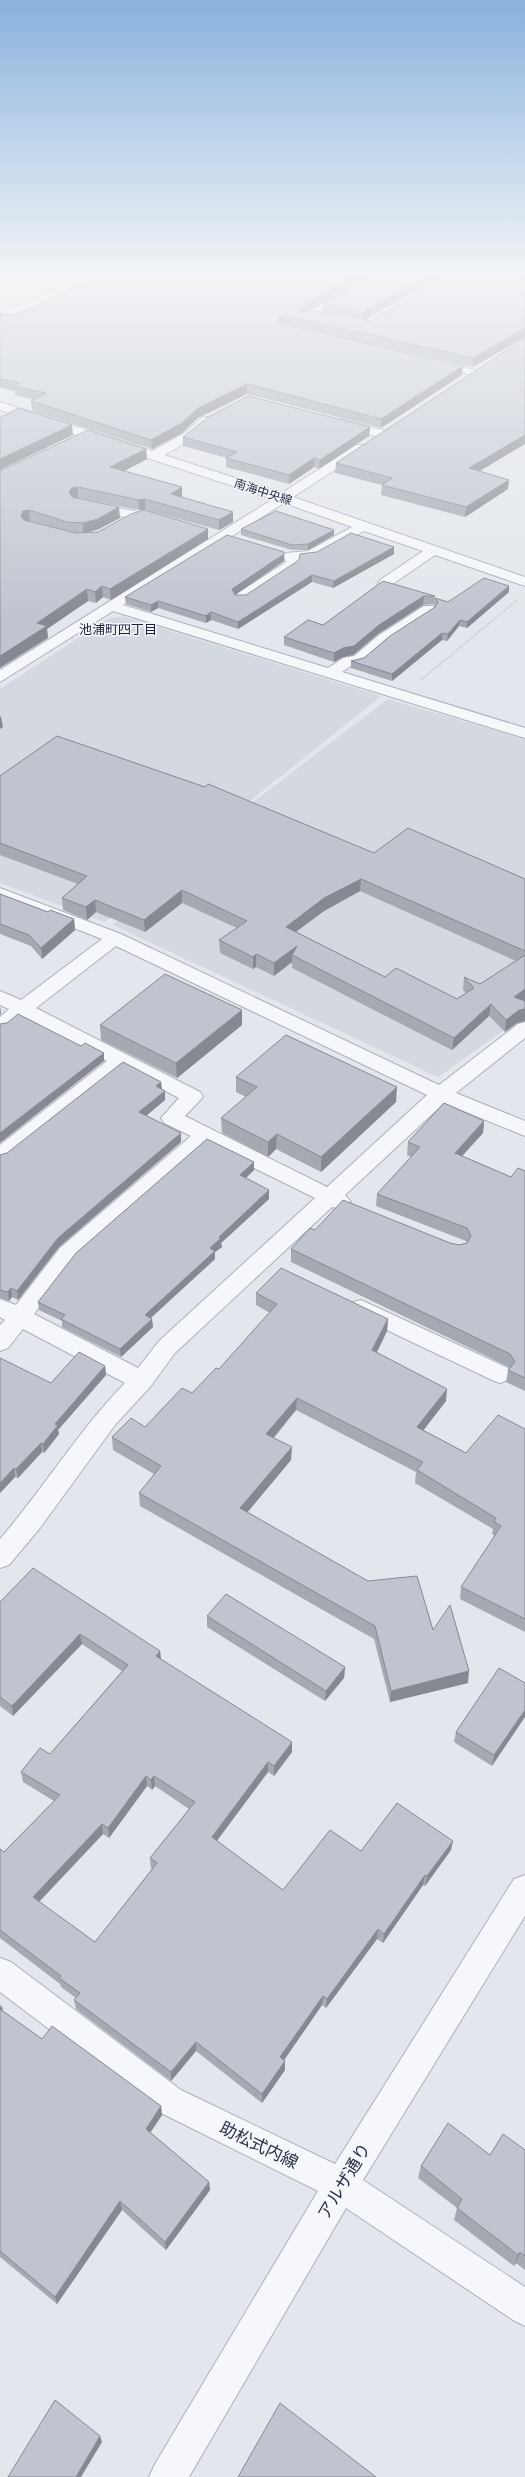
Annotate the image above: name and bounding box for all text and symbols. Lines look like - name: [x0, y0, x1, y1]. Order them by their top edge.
- street label: 南海中央線: [232, 474, 294, 510]
- district label: 池浦町四丁目: [79, 620, 157, 639]
- street label: 助松式内線: [216, 2116, 302, 2174]
- street label: アルザ通り: [312, 2138, 376, 2224]

